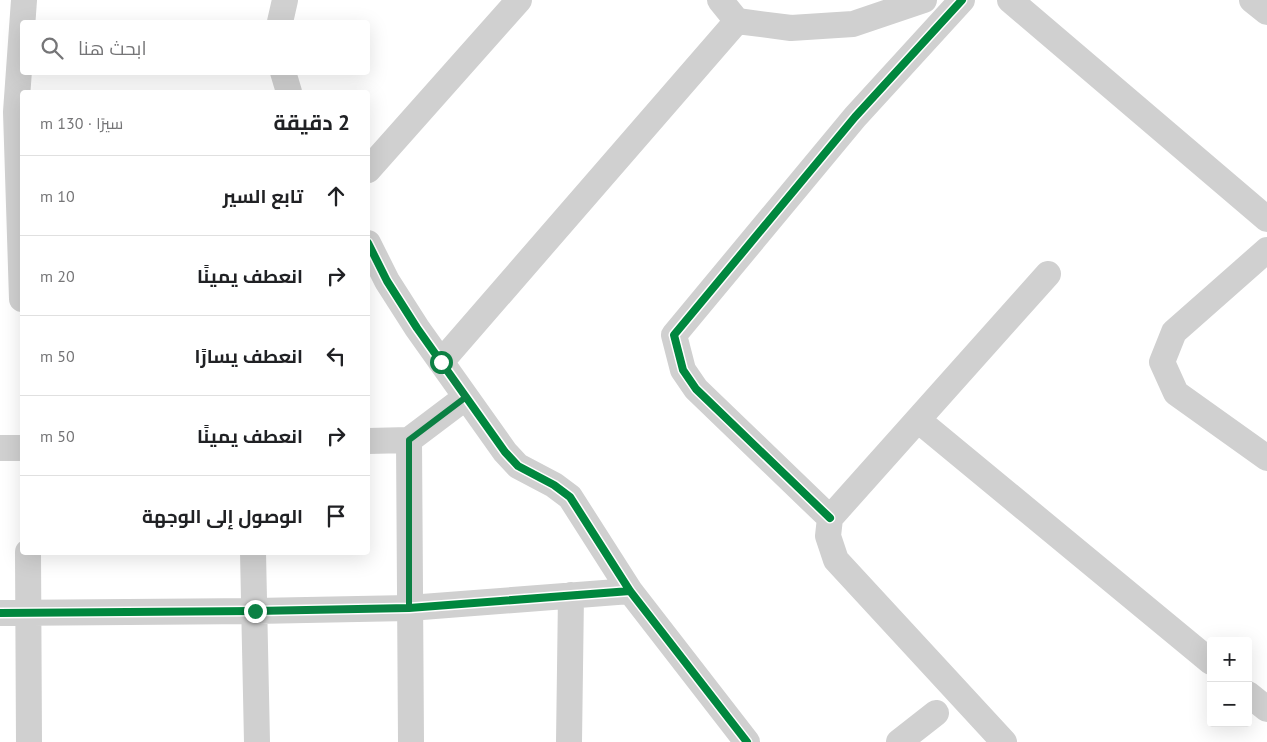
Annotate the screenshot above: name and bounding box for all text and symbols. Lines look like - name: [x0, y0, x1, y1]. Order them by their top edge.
- search box: [20, 20, 370, 75]
- icon: search: [38, 34, 66, 62]
- text: ابحث هنا: [78, 36, 147, 60]
- text: 2 دقيقة: [273, 109, 350, 136]
- text: سيرًا · 130 m: [40, 113, 123, 133]
- icon: ahead: [322, 182, 350, 210]
- text: تابع السير: [223, 184, 303, 208]
- text: 10 m: [40, 186, 75, 206]
- icon: right: [322, 262, 350, 290]
- text: انعطف يمينًا: [197, 264, 303, 288]
- text: 20 m: [40, 266, 75, 286]
- icon: left: [322, 342, 350, 370]
- text: انعطف يسارًا: [195, 344, 303, 368]
- text: 50 m: [40, 346, 75, 366]
- route start: [430, 351, 453, 374]
- icon: right: [322, 422, 350, 450]
- text: انعطف يمينًا: [197, 424, 303, 448]
- text: 50 m: [40, 426, 75, 446]
- icon: arrive: [322, 502, 350, 530]
- text: الوصول إلى الوجهة: [142, 504, 303, 528]
- route end: [244, 600, 267, 623]
- map controls: [1207, 637, 1252, 727]
- button: +: [1207, 637, 1252, 682]
- button: −: [1207, 682, 1252, 727]

